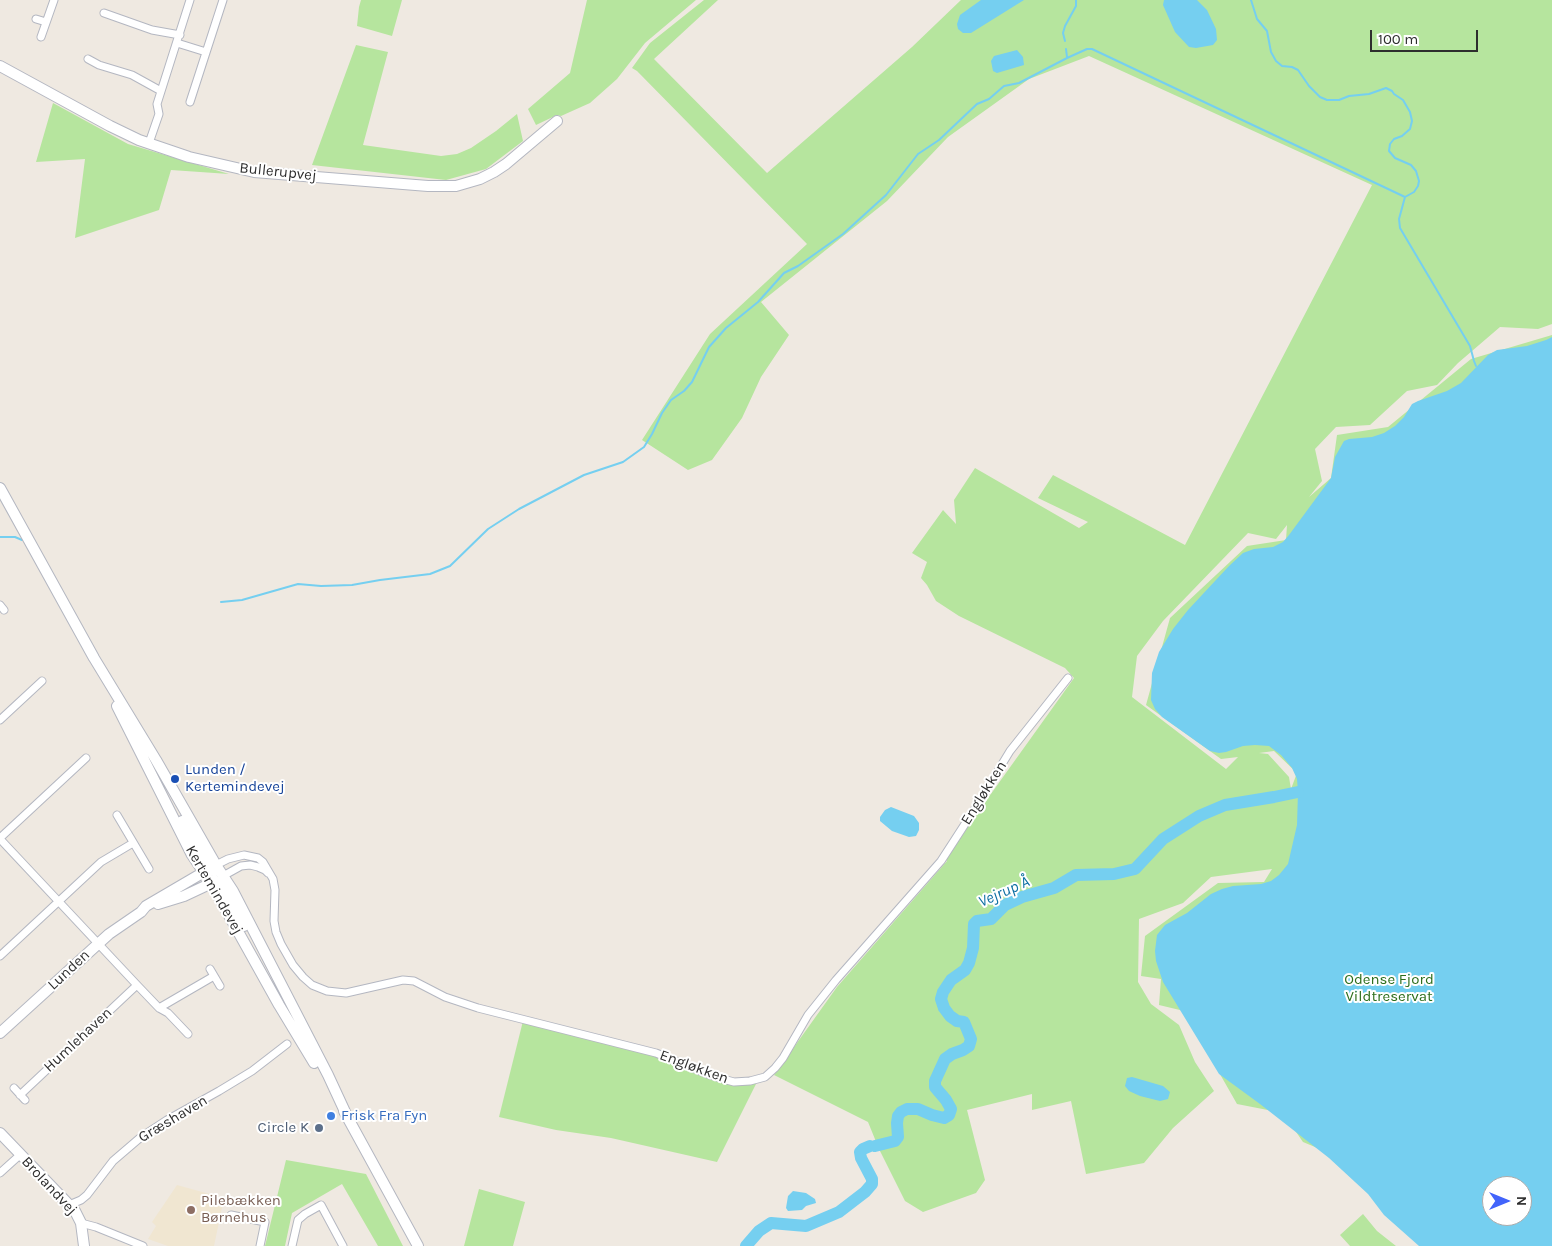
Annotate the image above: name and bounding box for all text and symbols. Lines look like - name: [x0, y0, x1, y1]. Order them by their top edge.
- scale bar: [1372, 20, 1480, 52]
- text: 100 m: [1378, 30, 1418, 48]
- street label: Bullerupvej: [238, 159, 318, 185]
- street label: Engløkken: [957, 758, 1011, 828]
- place label: Lunden / Kertemindevej: [185, 761, 285, 796]
- marker: Lunden / Kertemindevej: [169, 773, 181, 785]
- street label: Kertemindevej: [181, 842, 247, 938]
- water label: Vejrup Å: [975, 872, 1033, 912]
- street label: Lunden: [44, 946, 94, 994]
- park label: Odense Fjord Vildtreservat: [1344, 971, 1434, 1006]
- street label: Humlehaven: [40, 1004, 116, 1076]
- street label: Engløkken: [657, 1046, 731, 1088]
- street label: Græshaven: [135, 1091, 211, 1147]
- place label: Frisk Fra Fyn: [341, 1107, 427, 1125]
- marker: Frisk Fra Fyn: [325, 1110, 337, 1122]
- place label: Circle K: [258, 1119, 309, 1137]
- marker: Circle K: [313, 1122, 325, 1134]
- street label: Brolandvej: [17, 1153, 81, 1219]
- north arrow: [1482, 1176, 1532, 1226]
- place label: Pilebækken Børnehus: [201, 1192, 281, 1227]
- text: N: [1513, 1196, 1530, 1206]
- marker: Pilebækken Børnehus: [185, 1204, 197, 1216]

